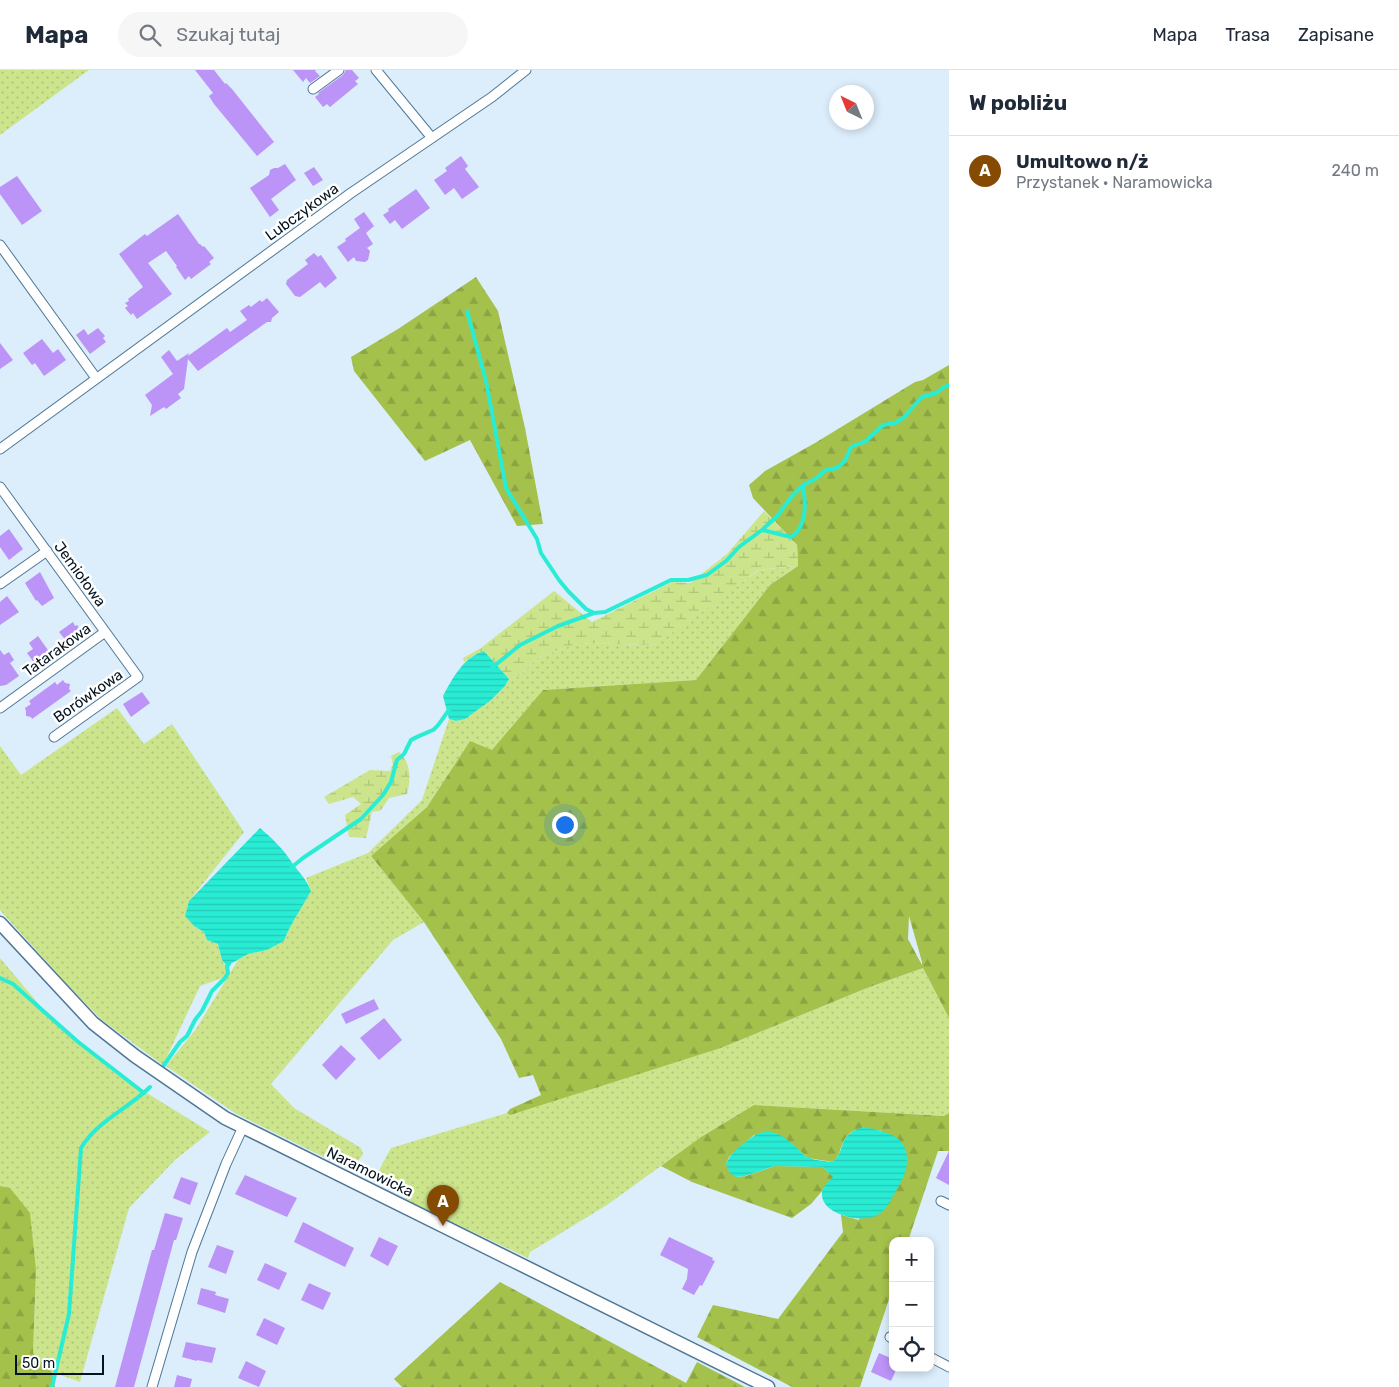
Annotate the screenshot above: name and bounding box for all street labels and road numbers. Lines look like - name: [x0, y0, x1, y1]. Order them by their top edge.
- street label: Lubczykowa: [262, 179, 342, 245]
- street label: Jemiołowa: [50, 538, 110, 610]
- street label: Tatarakowa: [20, 619, 94, 681]
- street label: Borówkowa: [50, 666, 126, 726]
- street label: Naramowicka: [324, 1143, 416, 1201]

